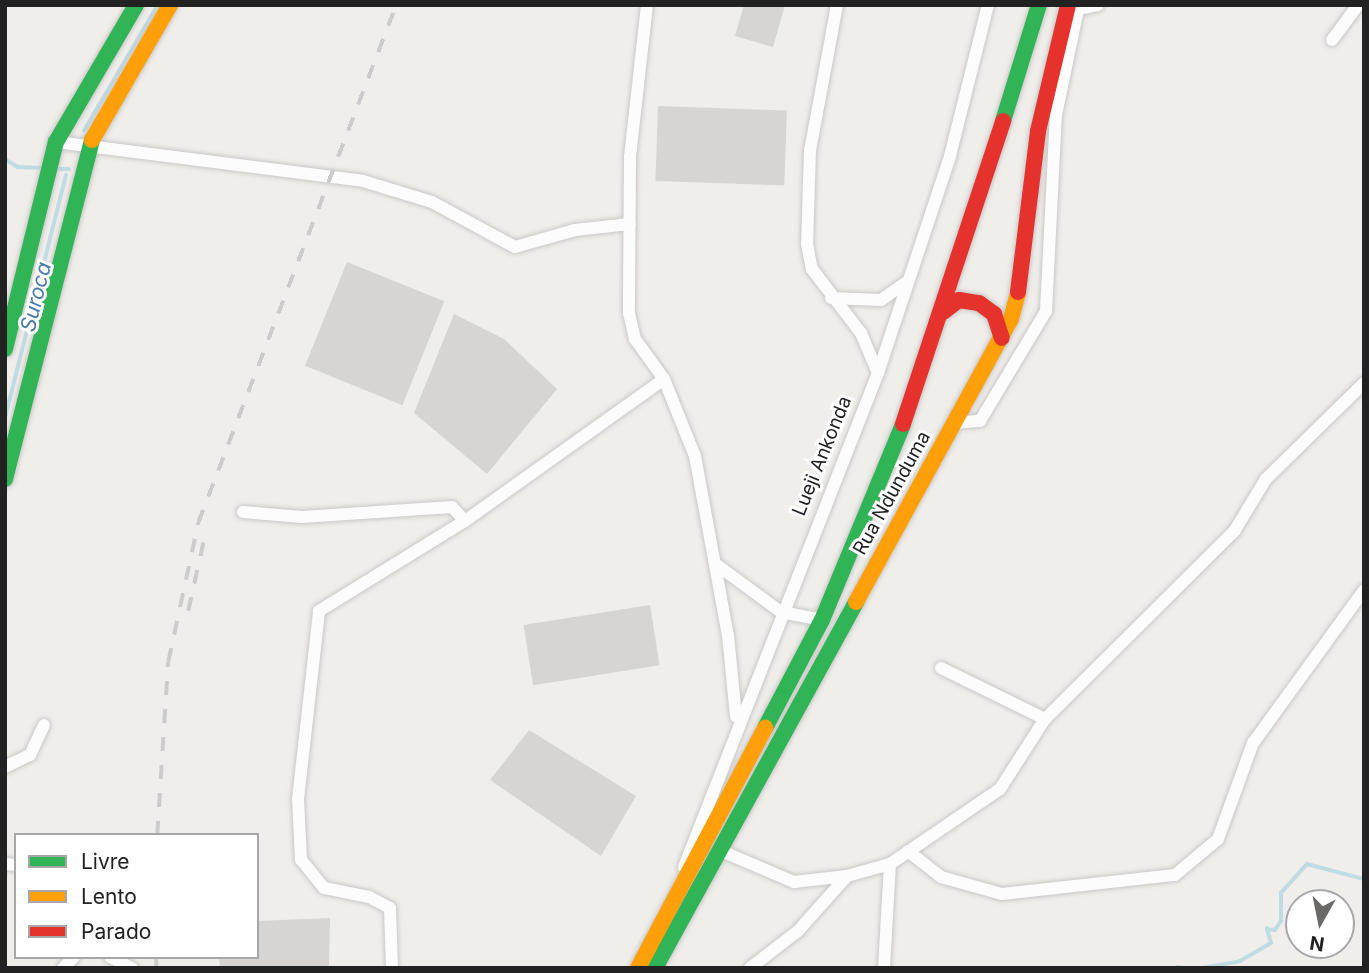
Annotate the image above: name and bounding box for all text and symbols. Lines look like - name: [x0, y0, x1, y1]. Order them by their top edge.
- water label: Suroca: [15, 260, 57, 334]
- street label: Lueji Ankonda: [788, 393, 856, 519]
- street label: Rua Ndunduma: [849, 427, 935, 559]
- legend: [14, 833, 259, 959]
- text: Livre: [81, 849, 130, 874]
- text: Lento: [81, 884, 137, 909]
- north arrow: [1285, 889, 1355, 959]
- text: Parado: [81, 919, 151, 944]
- text: N: [1308, 931, 1326, 956]

